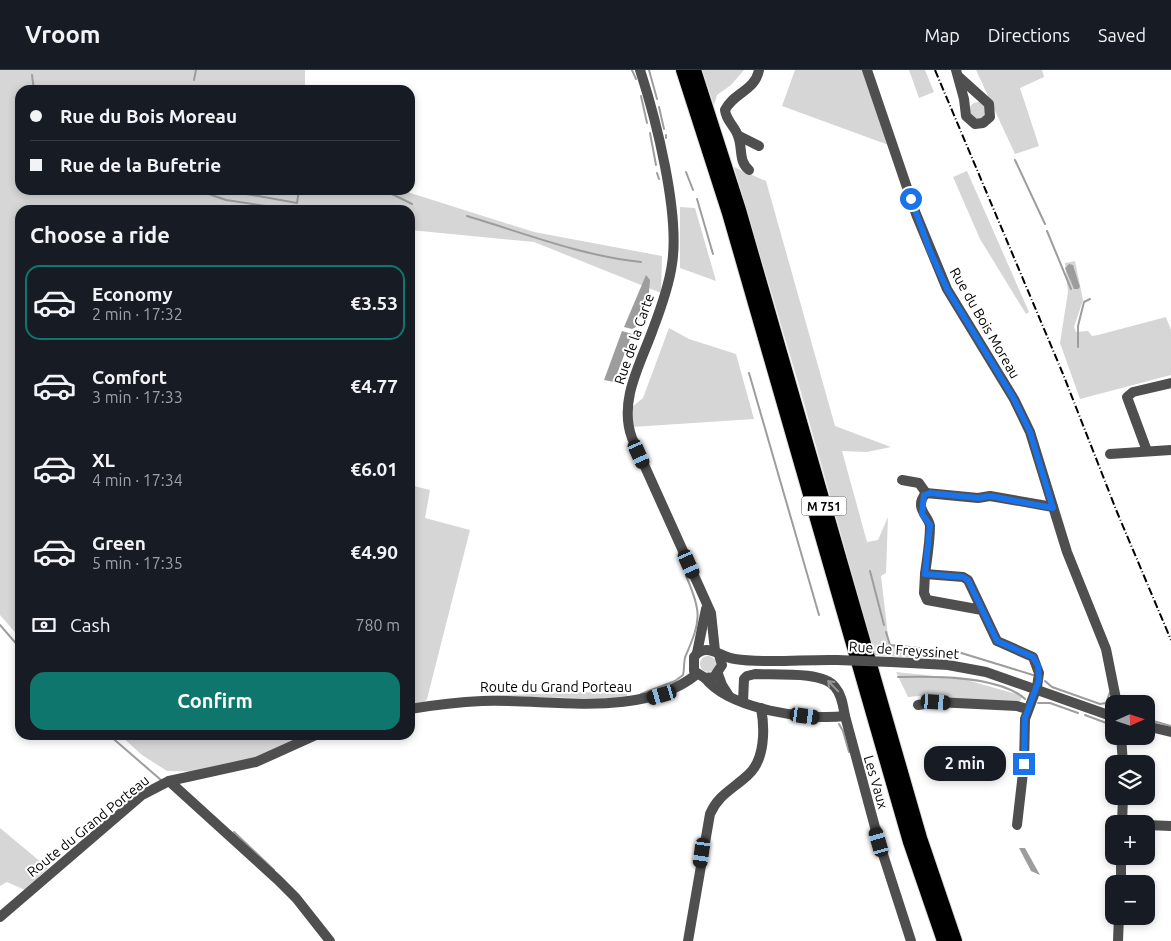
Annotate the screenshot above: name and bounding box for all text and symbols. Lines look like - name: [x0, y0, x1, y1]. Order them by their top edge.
- text: Vroom: [25, 21, 101, 48]
- text: Map: [924, 25, 960, 45]
- text: Directions: [988, 25, 1070, 45]
- text: Saved: [1098, 25, 1146, 45]
- text: Rue du Bois Moreau: [60, 105, 237, 127]
- text: Rue de la Bufetrie: [60, 154, 221, 176]
- route start: [900, 188, 922, 210]
- text: Choose a ride: [30, 222, 170, 247]
- street label: Rue du Bois Moreau: [947, 265, 1023, 381]
- icon: car: [32, 280, 77, 325]
- text: Economy: [92, 283, 173, 305]
- street label: Rue de la Carte: [611, 291, 657, 387]
- text: €3.53: [350, 292, 398, 314]
- text: 2 min · 17:32: [92, 305, 183, 323]
- icon: car: [32, 363, 77, 408]
- text: Comfort: [92, 366, 167, 388]
- text: €4.77: [350, 375, 398, 397]
- text: 3 min · 17:33: [92, 388, 183, 406]
- car: [626, 437, 651, 471]
- icon: car: [32, 446, 77, 491]
- text: XL: [92, 449, 115, 471]
- text: €6.01: [350, 458, 398, 480]
- text: 4 min · 17:34: [92, 471, 183, 489]
- road number: M 751: [802, 496, 846, 516]
- icon: car: [32, 529, 77, 574]
- text: Green: [92, 532, 146, 554]
- text: €4.90: [350, 541, 398, 563]
- car: [676, 547, 701, 581]
- text: 5 min · 17:35: [92, 554, 183, 572]
- icon: cash: [30, 611, 58, 639]
- text: Cash: [70, 614, 111, 636]
- text: 780 m: [355, 616, 400, 634]
- street label: Rue de Freyssinet: [848, 638, 960, 662]
- button: Confirm: [30, 672, 400, 730]
- street label: Route du Grand Porteau: [480, 679, 632, 695]
- one-way arrow: [827, 680, 839, 692]
- car: [645, 684, 678, 706]
- car: [920, 693, 951, 711]
- north arrow: [1105, 695, 1155, 745]
- map controls: [1105, 695, 1155, 925]
- car: [789, 706, 820, 726]
- callout: 2 min: [924, 746, 1006, 782]
- street label: Les Vaux: [861, 753, 891, 811]
- route end: [1013, 753, 1035, 775]
- text: 2 min: [945, 754, 985, 772]
- button: layers: [1105, 755, 1155, 805]
- street label: Route du Grand Porteau: [24, 772, 152, 880]
- button: +: [1105, 815, 1155, 865]
- car: [867, 826, 890, 858]
- car: [692, 837, 711, 869]
- button: −: [1105, 875, 1155, 925]

